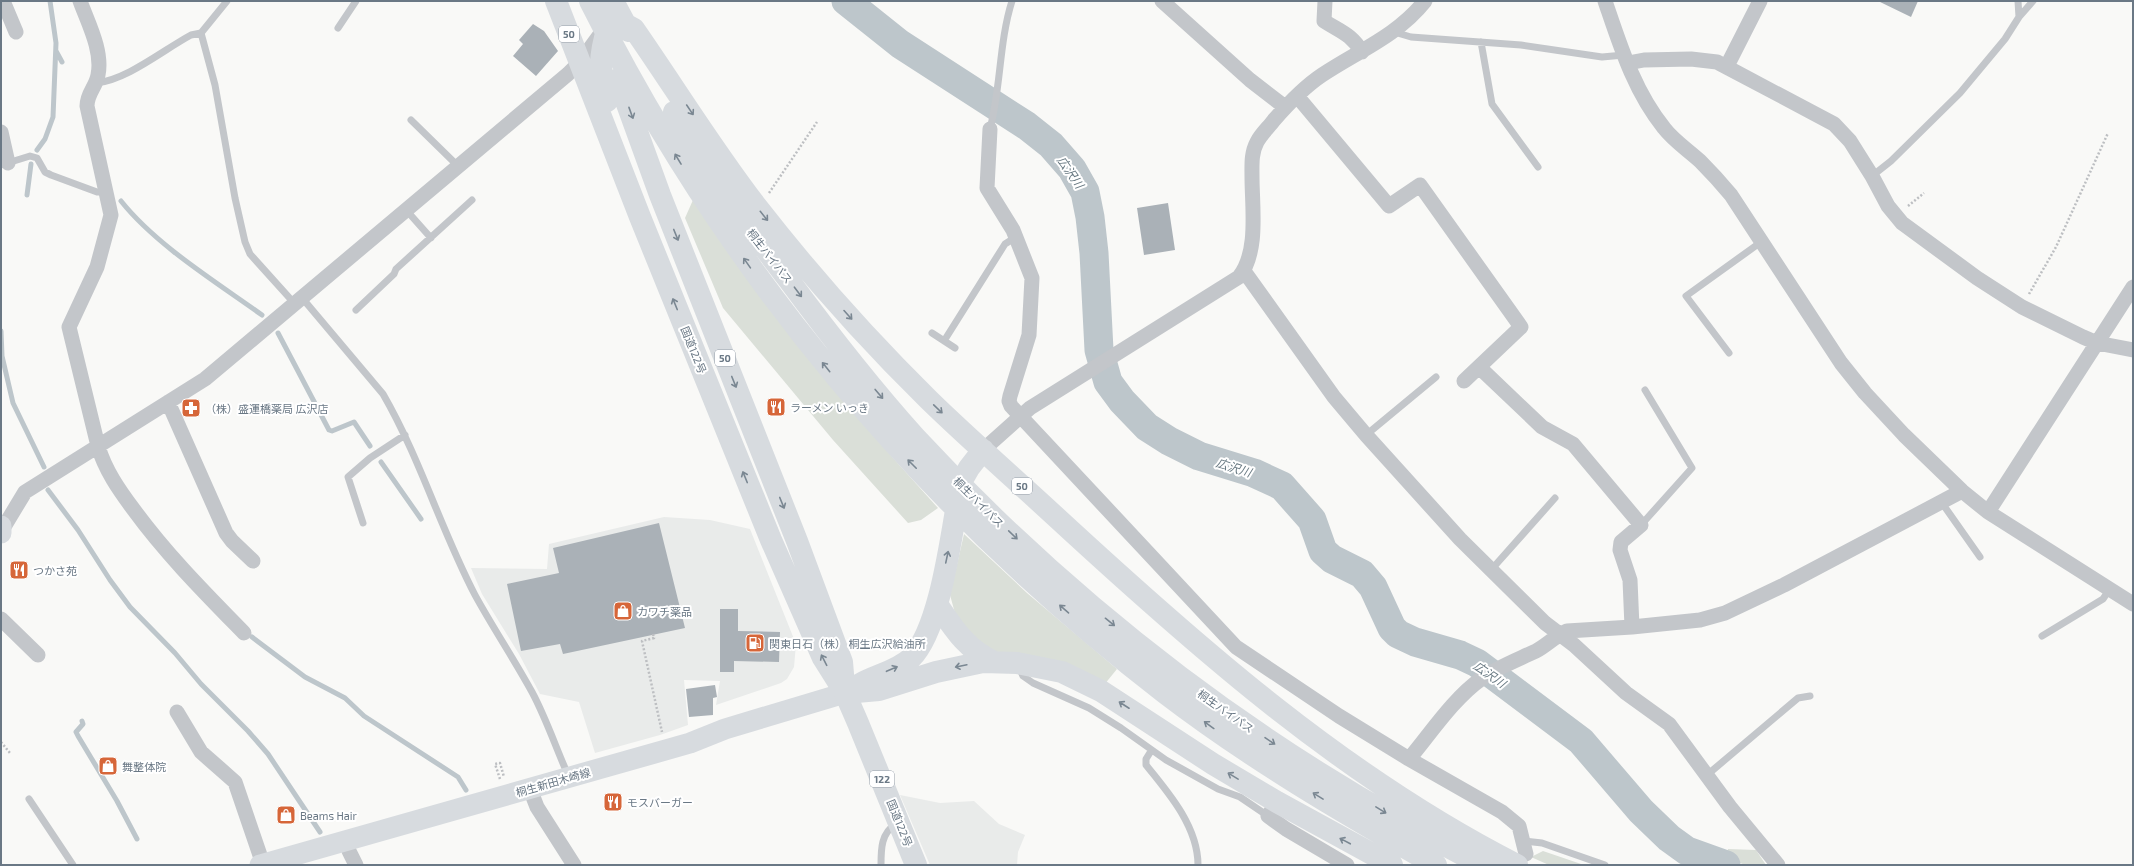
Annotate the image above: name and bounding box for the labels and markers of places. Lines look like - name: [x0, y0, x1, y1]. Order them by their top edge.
- restaurant icon: ラーメン いっき: [765, 396, 787, 418]
- pharmacy icon: （株）盛運橋薬局 広沢店: [180, 397, 202, 419]
- place label: ラーメン いっき: [790, 401, 869, 414]
- place label: （株）盛運橋薬局 広沢店: [205, 402, 328, 415]
- restaurant icon: つかさ苑: [8, 559, 30, 581]
- place label: つかさ苑: [33, 564, 77, 577]
- shop icon: カワチ薬品: [612, 600, 634, 622]
- place label: カワチ薬品: [637, 605, 692, 618]
- fuel station icon: 関東日石（株） 桐生広沢給油所: [744, 632, 766, 654]
- place label: 関東日石（株） 桐生広沢給油所: [769, 637, 926, 650]
- shop icon: 舞整体院: [97, 755, 119, 777]
- place label: 舞整体院: [122, 760, 166, 773]
- restaurant icon: モスバーガー: [602, 791, 624, 813]
- place label: モスバーガー: [627, 796, 693, 809]
- shop icon: Beams Hair: [275, 804, 297, 826]
- place label: Beams Hair: [300, 809, 358, 822]

